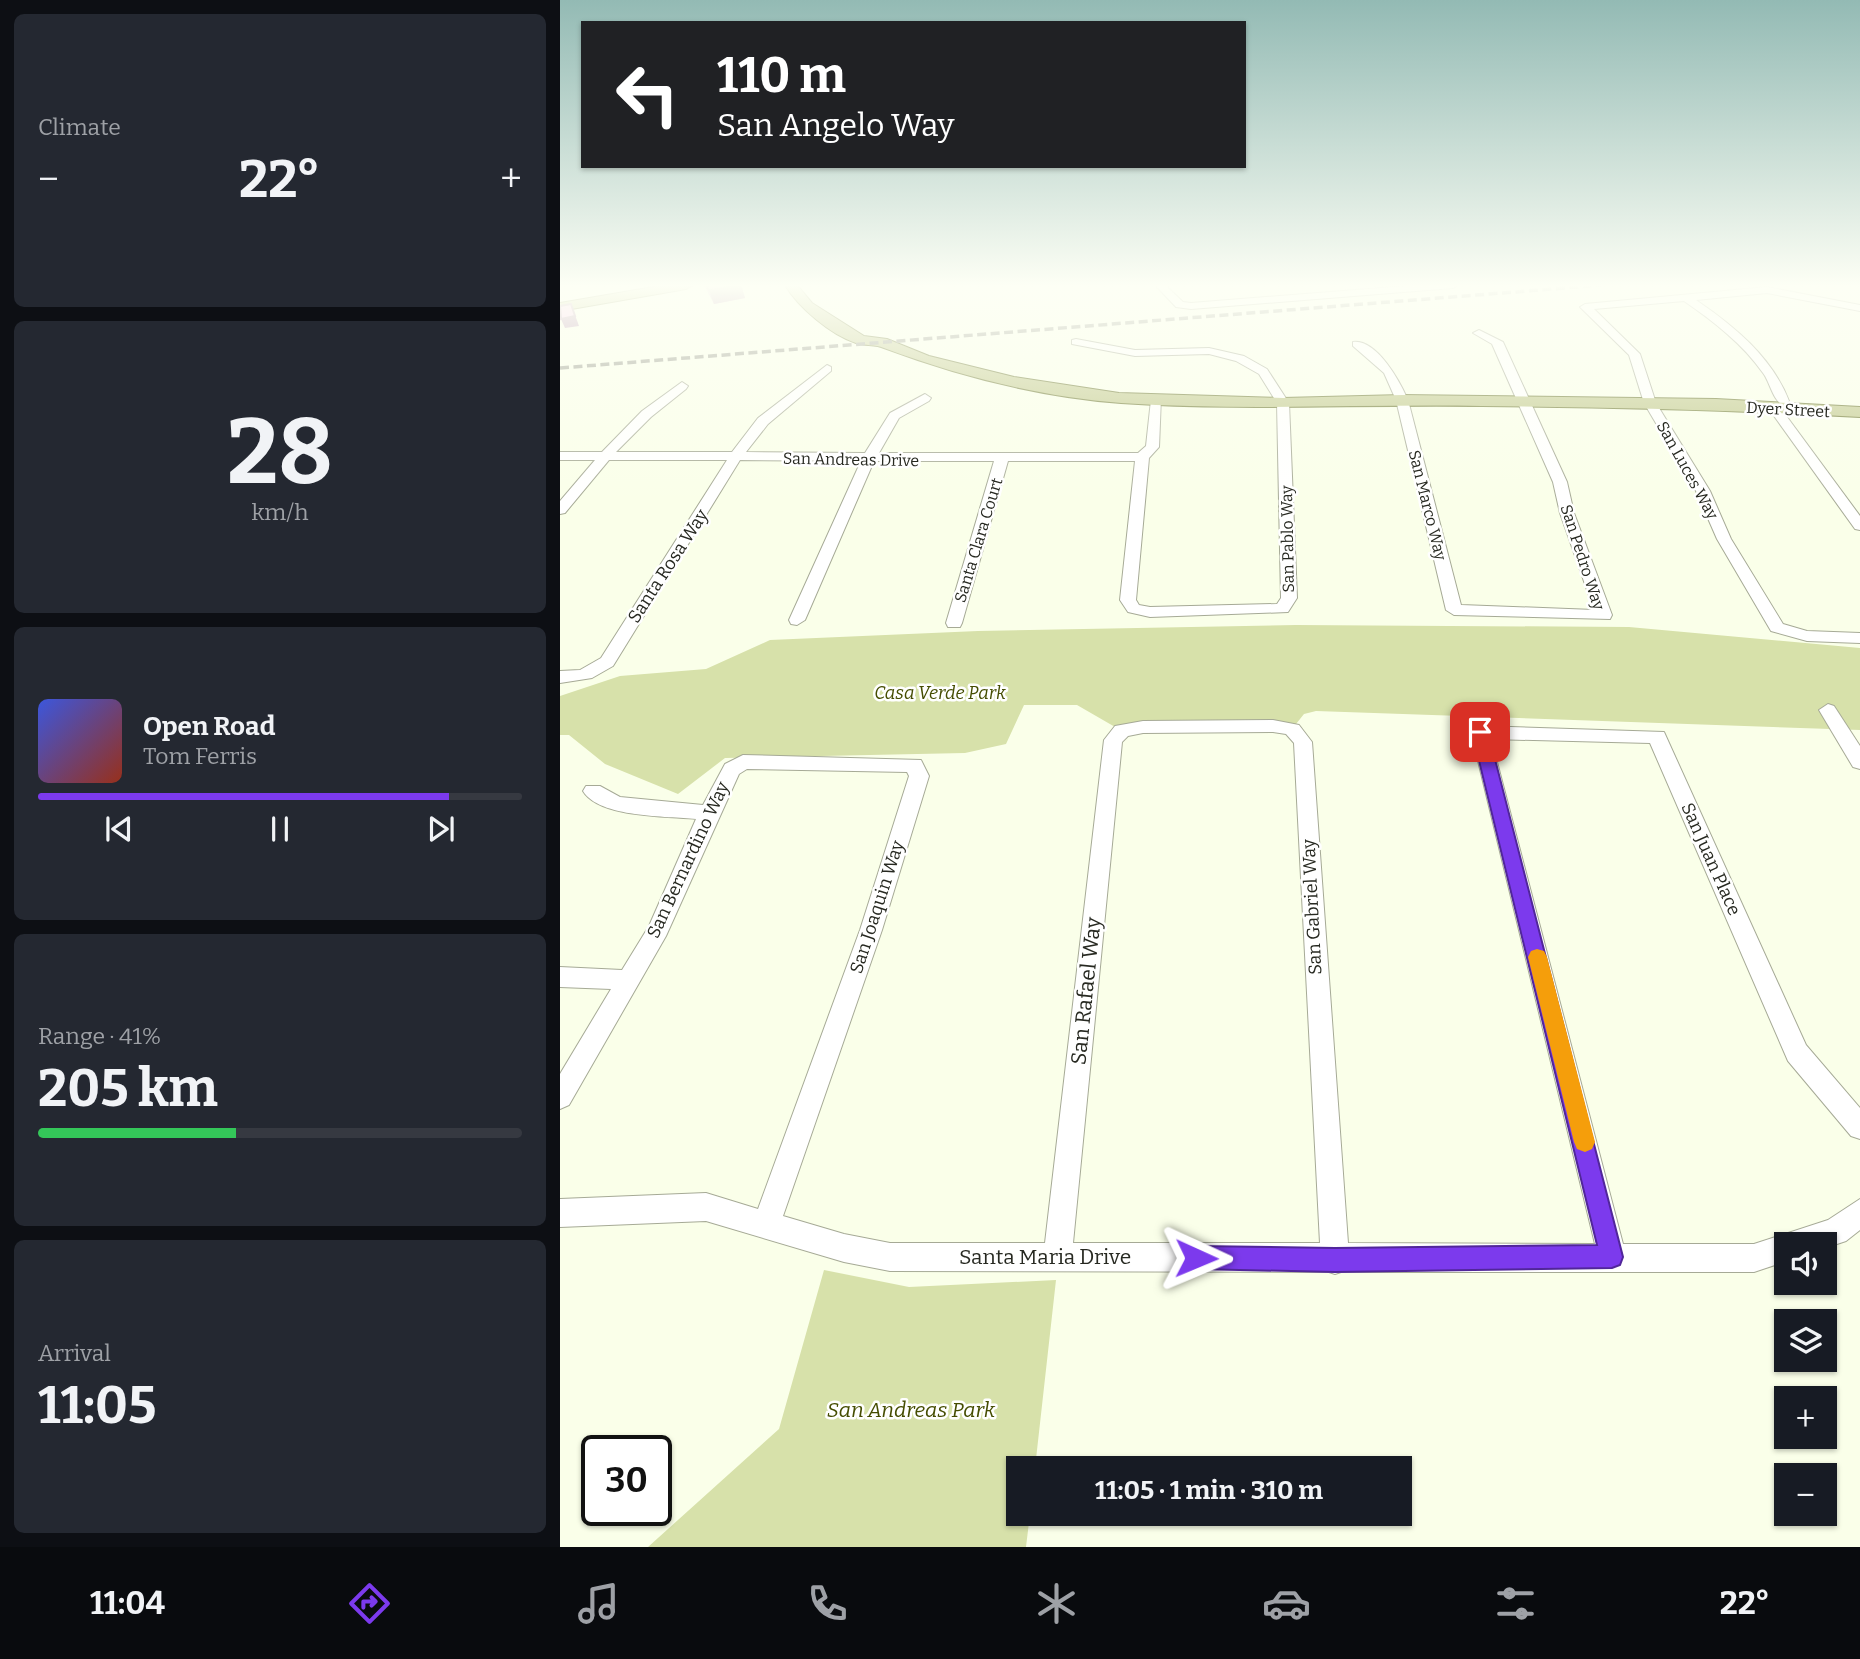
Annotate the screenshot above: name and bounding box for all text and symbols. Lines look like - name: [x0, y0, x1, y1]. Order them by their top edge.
- text: 110 m: [717, 46, 846, 105]
- icon: left: [602, 49, 693, 140]
- text: San Angelo Way: [717, 106, 954, 144]
- text: Climate: [38, 113, 121, 141]
- text: 22°: [239, 148, 320, 211]
- text: −: [38, 156, 59, 202]
- text: +: [500, 156, 522, 202]
- text: 28: [227, 398, 333, 507]
- street label: Dyer Street: [1746, 398, 1830, 421]
- street label: San Luces Way: [1653, 418, 1723, 523]
- street label: San Marco Way: [1405, 448, 1451, 563]
- street label: San Andreas Drive: [783, 449, 919, 470]
- street label: Santa Clara Court: [951, 475, 1006, 605]
- street label: San Pablo Way: [1277, 485, 1298, 593]
- text: km/h: [252, 498, 308, 526]
- street label: San Pedro Way: [1557, 502, 1609, 613]
- street label: Santa Rosa Way: [623, 505, 713, 627]
- park label: Casa Verde Park: [874, 682, 1006, 704]
- pin: [1450, 702, 1510, 762]
- text: Open Road: [143, 711, 275, 742]
- icon: arrive: [1461, 713, 1499, 751]
- text: Tom Ferris: [143, 742, 257, 770]
- street label: San Bernardino Way: [642, 778, 734, 942]
- street label: San Juan Place: [1676, 799, 1746, 919]
- icon: previous: [100, 810, 138, 848]
- icon: pause: [261, 810, 299, 848]
- icon: next: [422, 810, 460, 848]
- street label: San Joaquin Way: [845, 837, 909, 976]
- street label: San Gabriel Way: [1297, 838, 1327, 975]
- street label: San Rafael Way: [1065, 915, 1107, 1066]
- text: Range · 41%: [38, 1022, 161, 1050]
- text: 205 km: [38, 1057, 218, 1120]
- position arrow: [1159, 1221, 1233, 1295]
- map controls: [1774, 1232, 1837, 1526]
- button: sound: [1774, 1232, 1837, 1295]
- street label: Santa Maria Drive: [959, 1244, 1131, 1270]
- button: layers: [1774, 1309, 1837, 1372]
- text: Arrival: [38, 1339, 111, 1367]
- text: 11:05: [38, 1374, 157, 1437]
- button: +: [1774, 1386, 1837, 1449]
- park label: San Andreas Park: [827, 1397, 996, 1423]
- speed limit sign: 30: [581, 1435, 672, 1526]
- button: −: [1774, 1463, 1837, 1526]
- text: 11:05 · 1 min · 310 m: [1095, 1475, 1323, 1506]
- icon: directions: [345, 1579, 394, 1628]
- icon: music: [574, 1579, 623, 1628]
- icon: phone: [803, 1579, 852, 1628]
- icon: climate: [1032, 1579, 1081, 1628]
- icon: car: [1262, 1579, 1311, 1628]
- icon: filters: [1491, 1579, 1540, 1628]
- text: 11:04: [90, 1584, 165, 1622]
- text: 22°: [1720, 1584, 1770, 1622]

